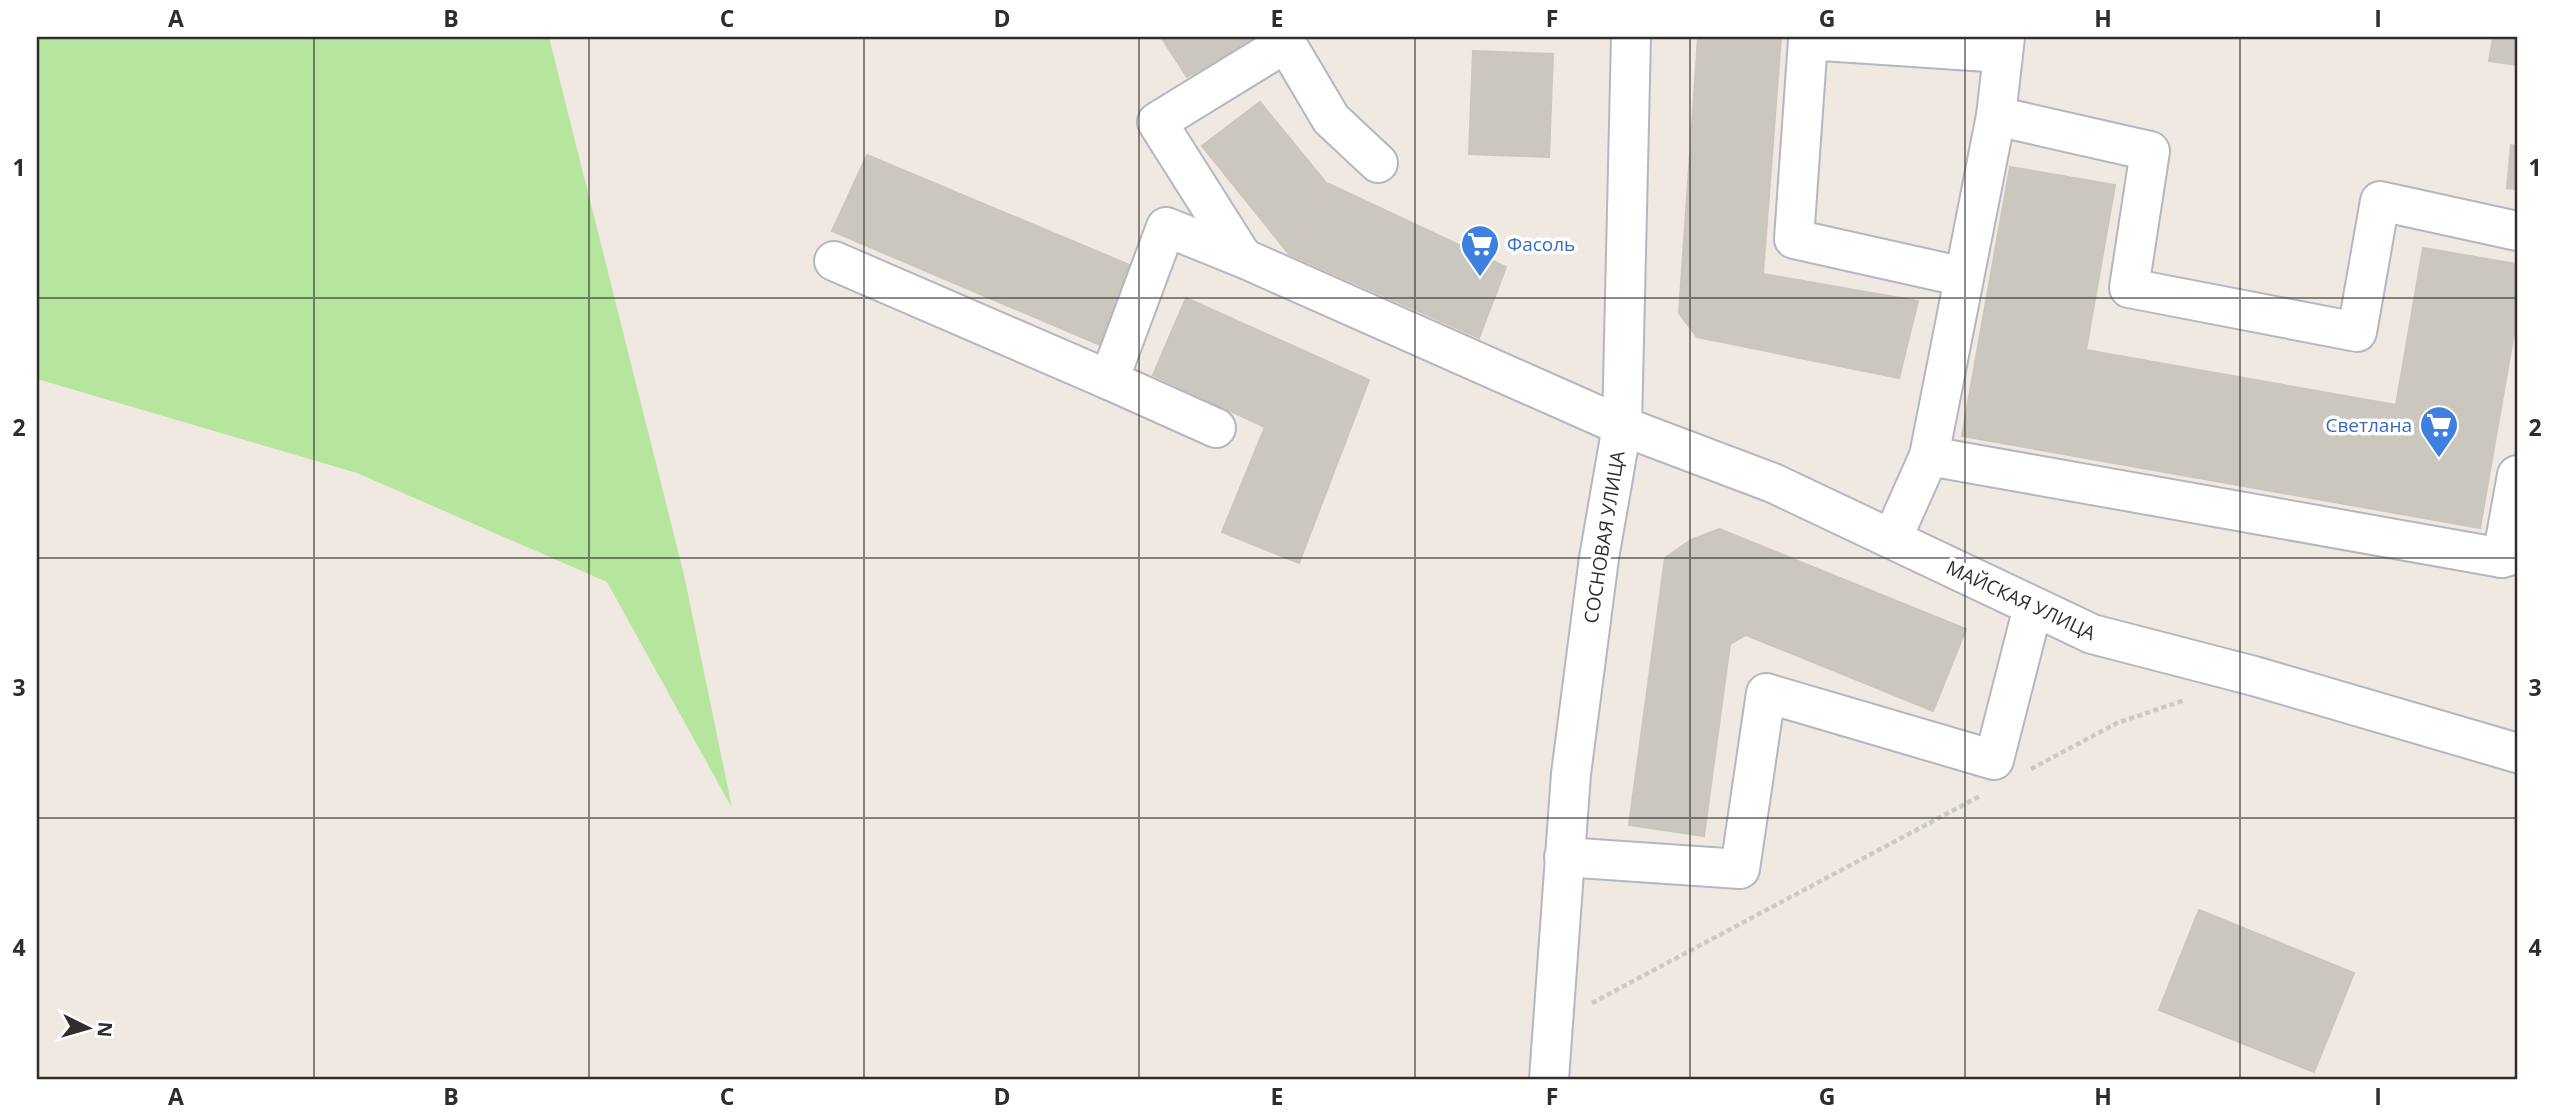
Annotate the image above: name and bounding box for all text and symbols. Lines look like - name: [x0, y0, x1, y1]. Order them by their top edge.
- text: A: [168, 2, 184, 34]
- text: B: [443, 2, 459, 34]
- text: C: [720, 2, 734, 34]
- text: D: [993, 2, 1011, 34]
- text: E: [1271, 2, 1283, 34]
- text: F: [1546, 2, 1558, 34]
- text: G: [1819, 2, 1835, 34]
- text: H: [2094, 2, 2112, 34]
- text: I: [2374, 2, 2382, 34]
- text: 1: [12, 151, 26, 183]
- text: 1: [2528, 151, 2542, 183]
- supermarket icon: Фасоль: [1459, 223, 1501, 278]
- place label: Фасоль: [1507, 231, 1575, 257]
- supermarket icon: Светлана: [2418, 404, 2460, 459]
- text: 2: [12, 411, 26, 443]
- text: 2: [2528, 411, 2542, 443]
- place label: Светлана: [2325, 412, 2412, 438]
- street label: СОСНОВАЯ УЛИЦА: [1578, 449, 1630, 625]
- street label: МАЙСКАЯ УЛИЦА: [1942, 554, 2100, 646]
- text: 3: [12, 671, 26, 703]
- text: 3: [2528, 671, 2542, 703]
- text: 4: [12, 931, 26, 963]
- text: 4: [2528, 931, 2542, 963]
- north arrow: [52, 993, 122, 1064]
- text: N: [91, 1021, 119, 1038]
- text: A: [168, 1080, 184, 1112]
- text: B: [443, 1080, 459, 1112]
- text: C: [720, 1080, 734, 1112]
- text: D: [993, 1080, 1011, 1112]
- text: E: [1271, 1080, 1283, 1112]
- text: F: [1546, 1080, 1558, 1112]
- text: G: [1819, 1080, 1835, 1112]
- text: H: [2094, 1080, 2112, 1112]
- text: I: [2374, 1080, 2382, 1112]

